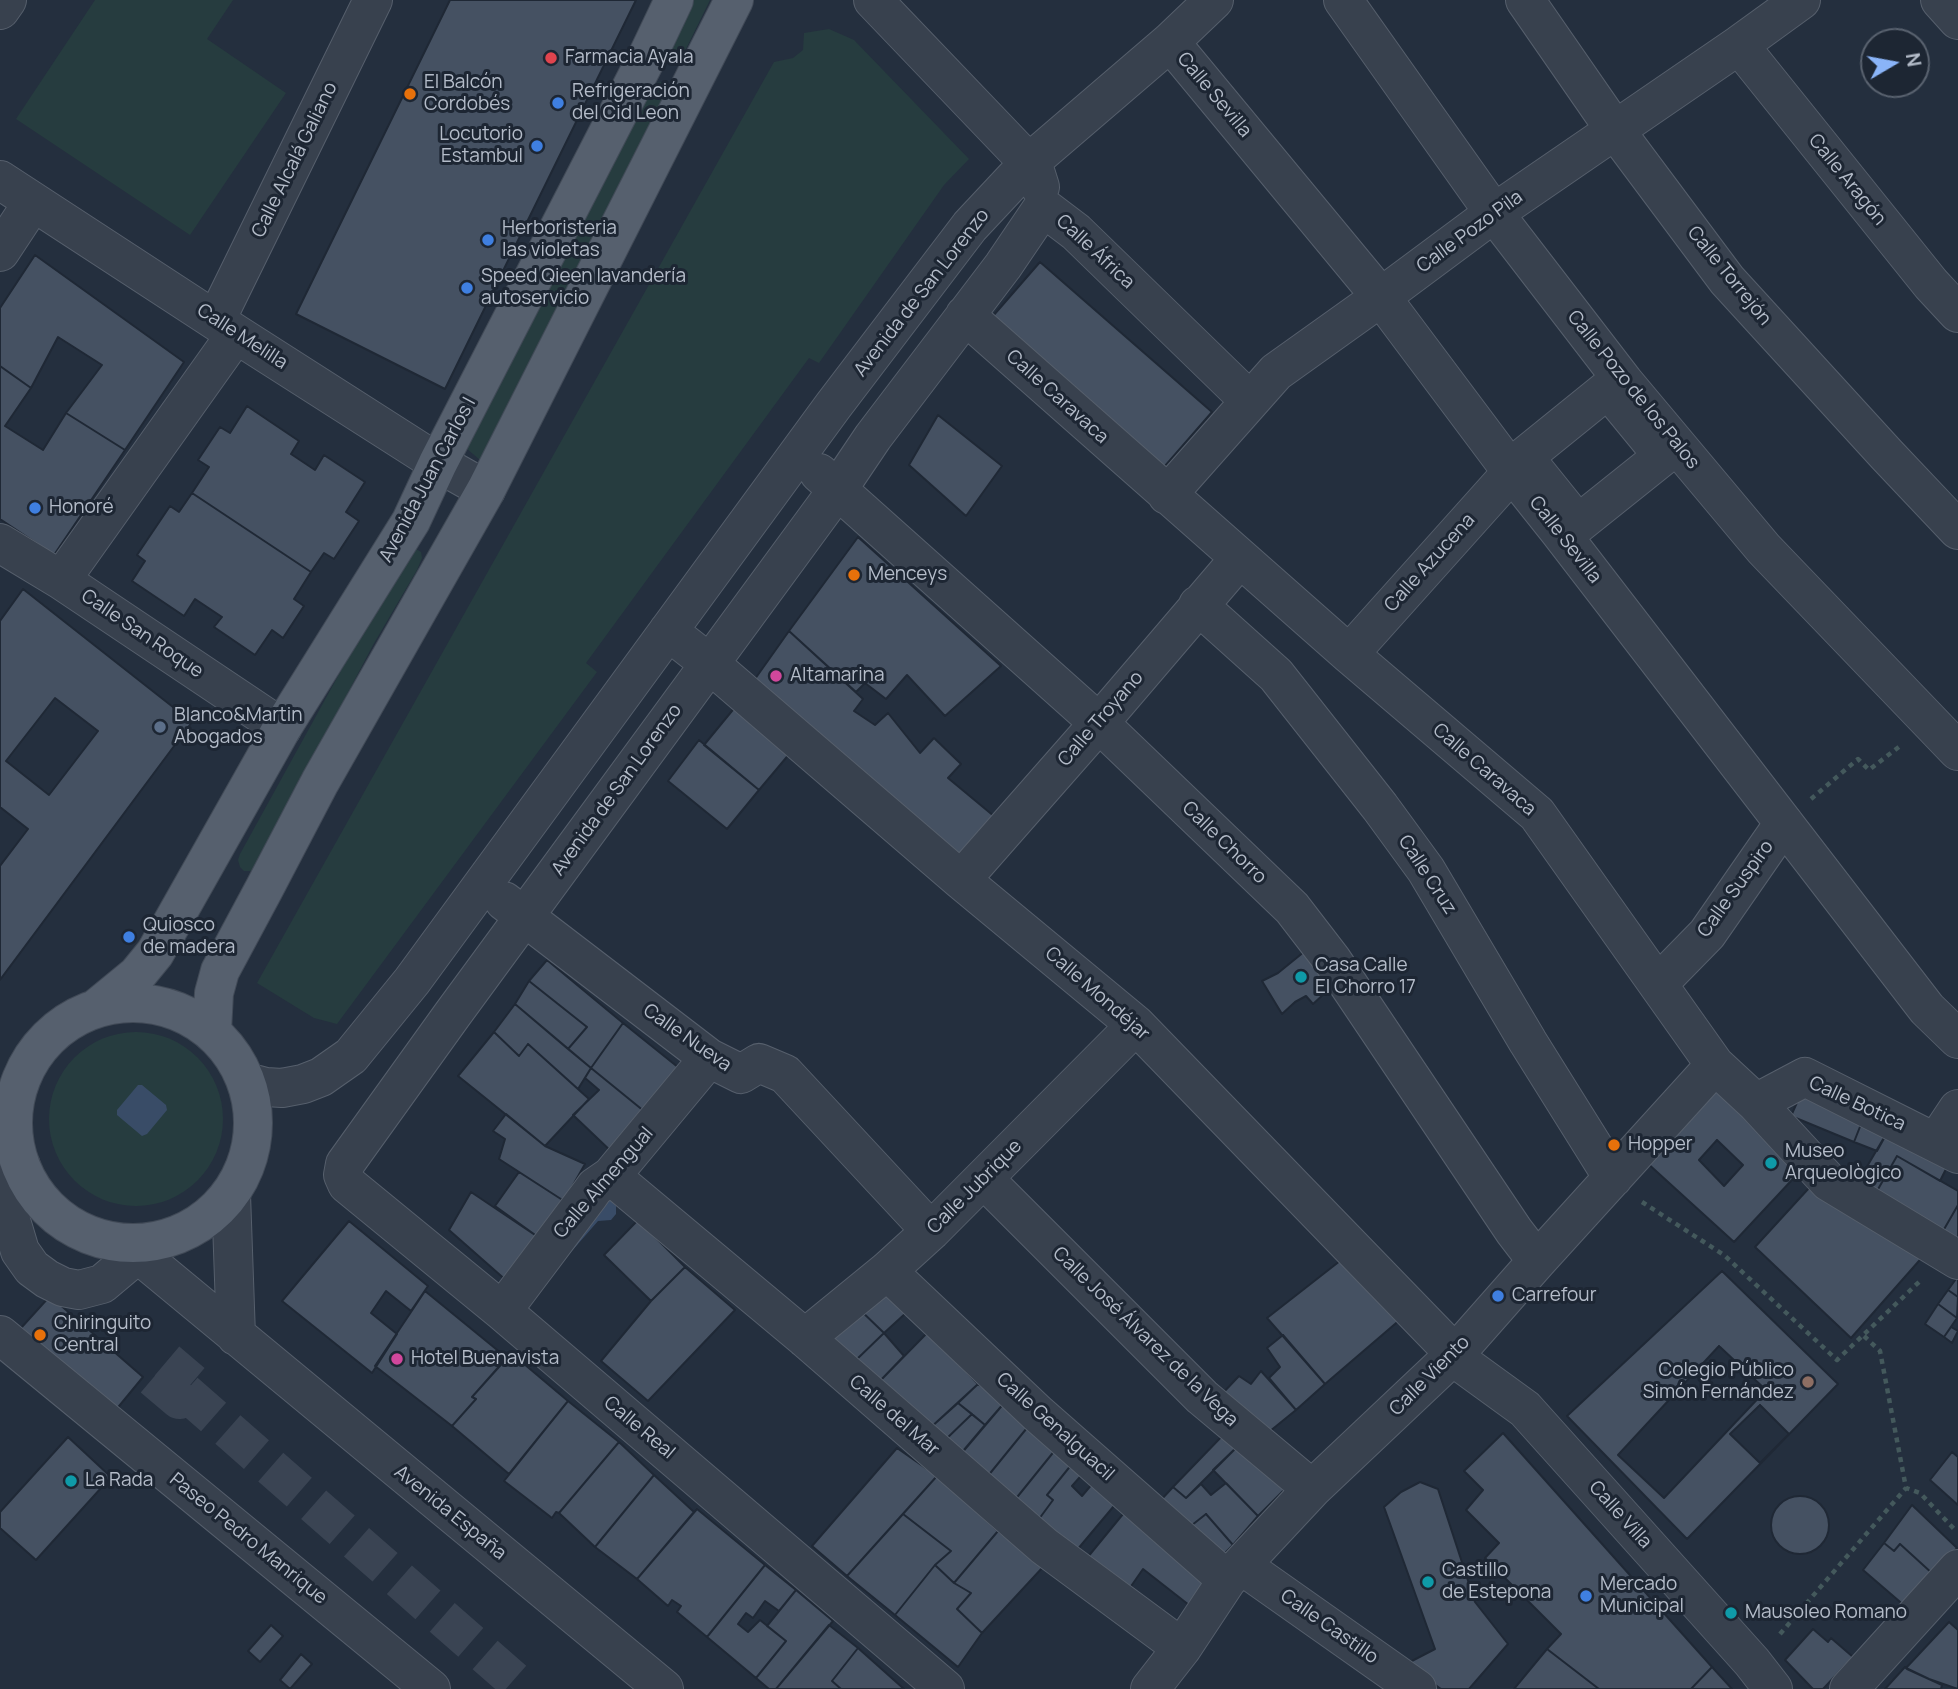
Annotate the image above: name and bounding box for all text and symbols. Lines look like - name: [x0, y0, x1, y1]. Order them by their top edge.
- north arrow: [1860, 28, 1930, 98]
- place label: Farmacia Ayala: [565, 47, 694, 69]
- street label: Calle Sevilla: [1172, 48, 1256, 142]
- marker: Farmacia Ayala: [543, 50, 559, 66]
- text: N: [1900, 51, 1928, 69]
- place label: El Balcón Cordobés: [424, 72, 510, 116]
- street label: Calle Alcalá Galiano: [247, 79, 343, 241]
- place label: Refrigeración del Cid Leon: [572, 81, 690, 125]
- marker: El Balcón Cordobés: [402, 86, 418, 102]
- marker: Refrigeración del Cid Leon: [550, 95, 566, 111]
- place label: Locutorio Estambul: [439, 124, 523, 168]
- street label: Calle Aragón: [1803, 130, 1891, 230]
- marker: Locutorio Estambul: [529, 138, 545, 154]
- street label: Calle Pozo Pila: [1413, 186, 1527, 278]
- street label: Avenida de San Lorenzo: [849, 205, 995, 381]
- street label: Calle África: [1051, 210, 1139, 294]
- place label: Herboristeria las violetas: [502, 218, 617, 262]
- street label: Calle Torrejón: [1682, 222, 1776, 330]
- marker: Herboristeria las violetas: [480, 232, 496, 248]
- place label: Speed Qieen lavandería autoservicio: [481, 266, 686, 310]
- marker: Speed Qieen lavandería autoservicio: [459, 280, 475, 296]
- street label: Calle Melilla: [192, 299, 292, 375]
- street label: Calle Pozo de los Palos: [1562, 306, 1704, 474]
- street label: Calle Caravaca: [1001, 345, 1113, 449]
- street label: Avenida Juan Carlos I: [375, 394, 481, 566]
- street label: Calle Sevilla: [1524, 492, 1606, 588]
- place label: Honoré: [49, 497, 114, 519]
- marker: Honoré: [27, 500, 43, 516]
- street label: Calle Azucena: [1380, 509, 1480, 617]
- place label: Menceys: [868, 564, 947, 586]
- marker: Menceys: [846, 567, 862, 583]
- street label: Calle San Roque: [77, 585, 207, 683]
- place label: Altamarina: [790, 665, 884, 687]
- street label: Calle Troyano: [1054, 667, 1148, 771]
- marker: Altamarina: [768, 668, 784, 684]
- street label: Avenida de San Lorenzo: [547, 700, 687, 880]
- place label: Blanco&Martin Abogados: [174, 705, 302, 749]
- marker: Blanco&Martin Abogados: [152, 719, 168, 735]
- street label: Calle Caravaca: [1428, 719, 1540, 821]
- street label: Calle Chorro: [1177, 797, 1271, 889]
- street label: Calle Cruz: [1393, 831, 1461, 919]
- street label: Calle Suspiro: [1693, 836, 1779, 942]
- place label: Quiosco de madera: [143, 915, 235, 959]
- marker: Quiosco de madera: [121, 929, 137, 945]
- street label: Calle Mondéjar: [1040, 942, 1154, 1046]
- place label: Casa Calle El Chorro 17: [1315, 955, 1416, 999]
- marker: Casa Calle El Chorro 17: [1293, 969, 1309, 985]
- street label: Calle Nueva: [638, 999, 736, 1077]
- street label: Calle Botica: [1805, 1072, 1909, 1136]
- street label: Calle Almengual: [549, 1123, 659, 1243]
- place label: Hopper: [1628, 1134, 1693, 1156]
- street label: Calle Jubrique: [923, 1135, 1027, 1239]
- marker: Hopper: [1606, 1137, 1622, 1153]
- place label: Museo Arqueològico: [1785, 1141, 1902, 1185]
- marker: Museo Arqueològico: [1763, 1155, 1779, 1171]
- street label: Calle José Álvarez de la Vega: [1048, 1242, 1242, 1432]
- place label: Carrefour: [1512, 1285, 1596, 1307]
- marker: Carrefour: [1490, 1288, 1506, 1304]
- place label: Chiringuito Central: [54, 1313, 151, 1357]
- marker: Chiringuito Central: [32, 1327, 48, 1343]
- street label: Calle Viento: [1385, 1331, 1475, 1421]
- place label: Hotel Buenavista: [411, 1348, 559, 1370]
- marker: Hotel Buenavista: [389, 1351, 405, 1367]
- place label: Colegio Público Simón Fernández: [1643, 1360, 1794, 1404]
- street label: Calle Genalguacil: [991, 1368, 1119, 1486]
- street label: Calle del Mar: [844, 1371, 944, 1461]
- marker: Colegio Público Simón Fernández: [1800, 1374, 1816, 1390]
- street label: Calle Real: [599, 1392, 679, 1464]
- street label: Avenida España: [390, 1461, 510, 1565]
- street label: Paseo Pedro Manrique: [165, 1468, 331, 1610]
- place label: La Rada: [85, 1470, 153, 1492]
- marker: La Rada: [63, 1473, 79, 1489]
- street label: Calle Villa: [1584, 1477, 1656, 1553]
- place label: Castillo de Estepona: [1442, 1560, 1551, 1604]
- marker: Castillo de Estepona: [1420, 1574, 1436, 1590]
- place label: Mercado Municipal: [1600, 1574, 1684, 1618]
- street label: Calle Castillo: [1276, 1585, 1382, 1669]
- marker: Mercado Municipal: [1578, 1588, 1594, 1604]
- place label: Mausoleo Romano: [1745, 1602, 1907, 1624]
- marker: Mausoleo Romano: [1723, 1605, 1739, 1621]

